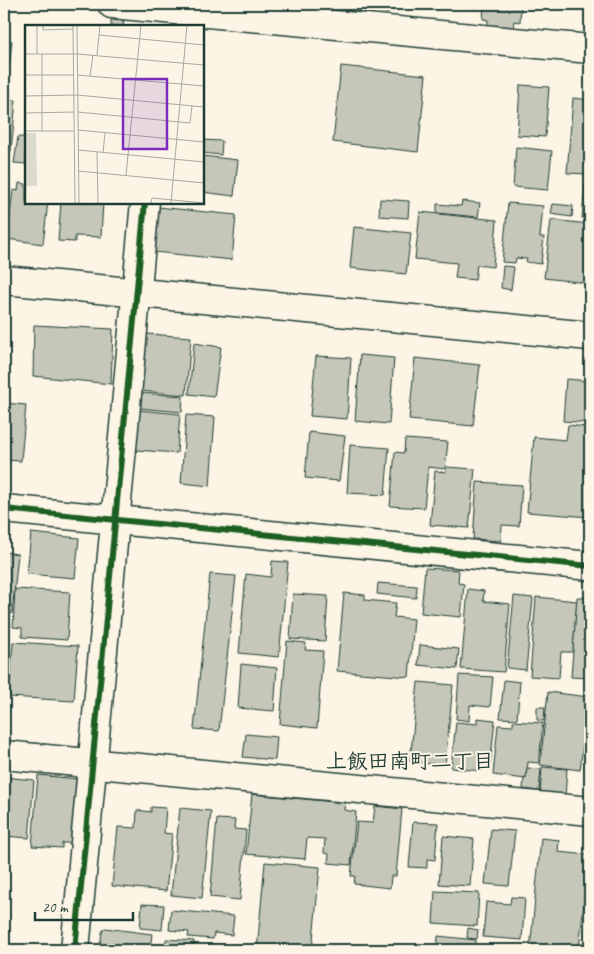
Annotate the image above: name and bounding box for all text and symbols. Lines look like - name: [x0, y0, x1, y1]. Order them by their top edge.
- inset map: [25, 25, 204, 204]
- district label: 上飯田南町二丁目: [326, 748, 494, 774]
- scale bar: [35, 889, 132, 921]
- text: 20 m: [42, 898, 69, 917]

